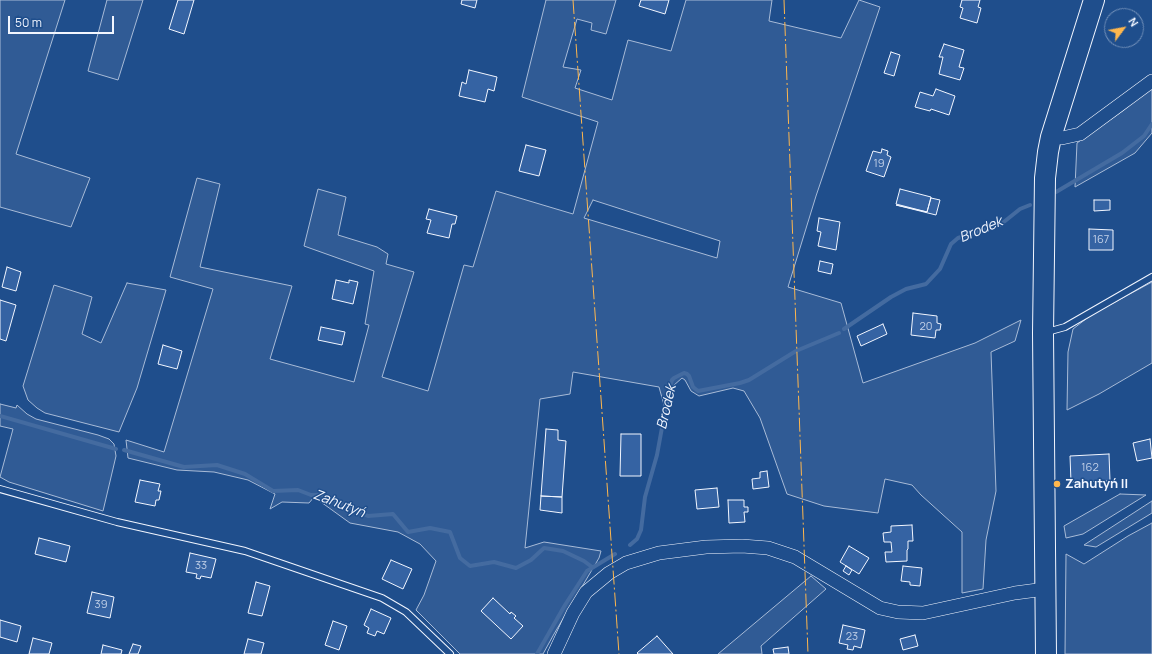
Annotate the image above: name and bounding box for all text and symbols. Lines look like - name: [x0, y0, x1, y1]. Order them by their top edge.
- scale bar: [10, 8, 116, 34]
- north arrow: [1104, 8, 1144, 48]
- text: 50 m: [15, 14, 42, 31]
- text: N: [1125, 15, 1142, 29]
- house number: 19: [873, 157, 885, 171]
- water label: Brodek: [957, 213, 1005, 247]
- house number: 167: [1093, 233, 1109, 247]
- house number: 20: [920, 320, 932, 334]
- water label: Brodek: [654, 383, 680, 431]
- house number: 162: [1081, 461, 1099, 475]
- place label: Zahutyń II: [1065, 476, 1128, 492]
- marker: Zahutyń II: [1052, 479, 1062, 489]
- water label: Zahutyń: [311, 486, 367, 522]
- house number: 33: [195, 559, 207, 573]
- house number: 39: [95, 598, 107, 612]
- house number: 23: [846, 630, 858, 644]

